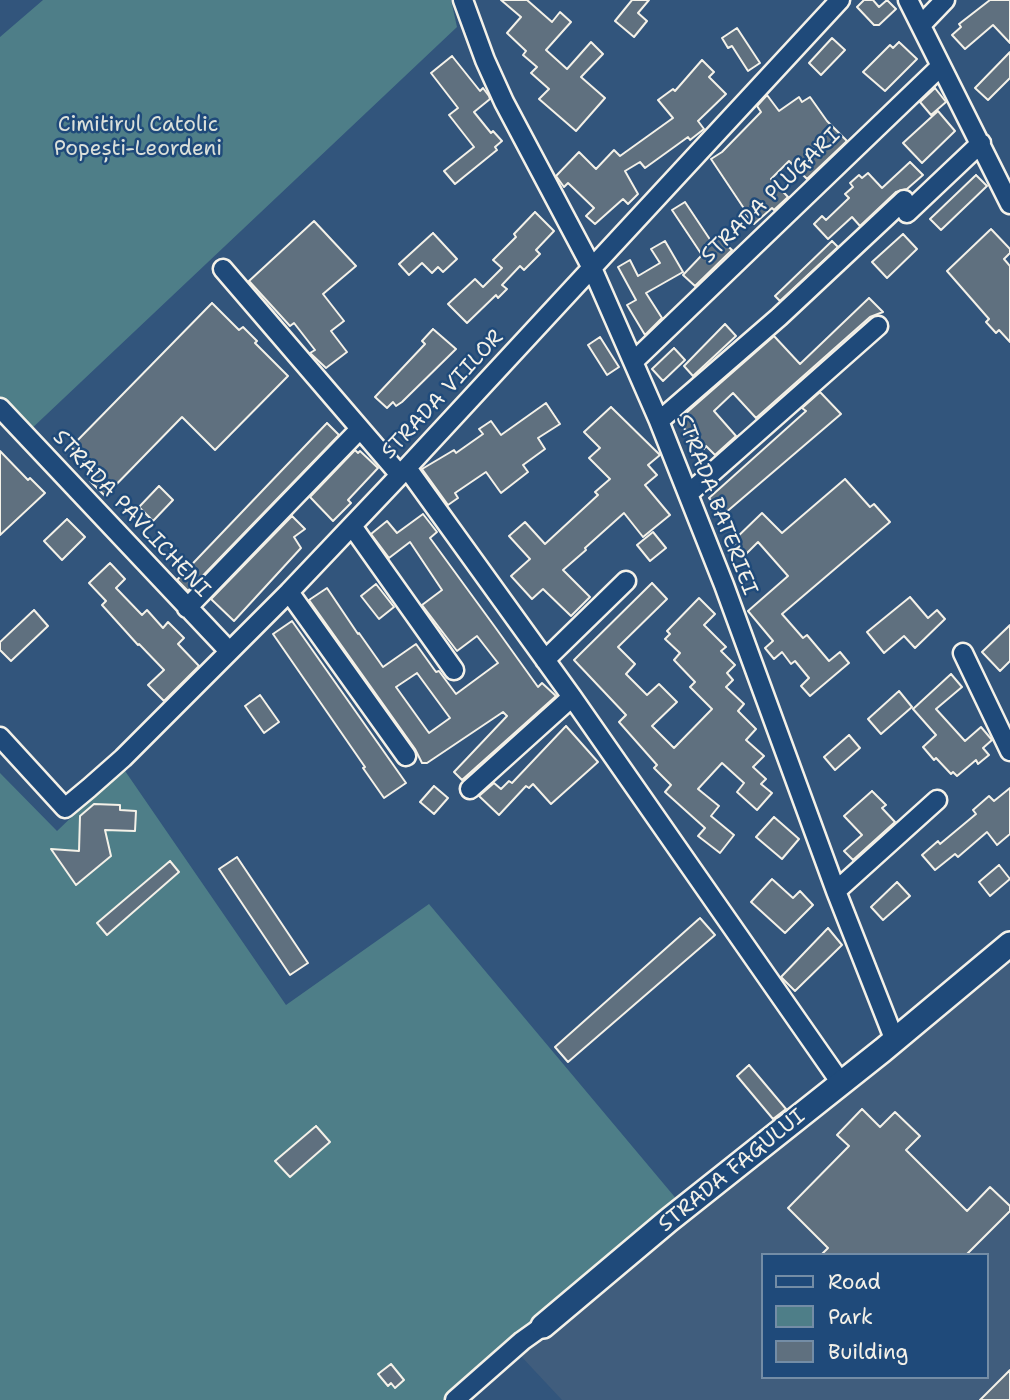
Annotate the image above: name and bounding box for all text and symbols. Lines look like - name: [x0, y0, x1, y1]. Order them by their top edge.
- park label: Cimitirul Catolic Popești-Leordeni: [54, 113, 222, 163]
- street label: STRADA PLUGARI: [696, 123, 846, 269]
- street label: STRADA VIILOR: [377, 325, 509, 465]
- street label: STRADA BATERIEI: [670, 411, 762, 599]
- street label: STRADA PAVLICHENI: [47, 425, 215, 603]
- street label: STRADA FAGULUI: [654, 1104, 810, 1238]
- legend: [762, 1253, 989, 1379]
- text: Road: [828, 1268, 881, 1296]
- text: Park: [828, 1303, 873, 1331]
- text: Building: [828, 1338, 908, 1366]

